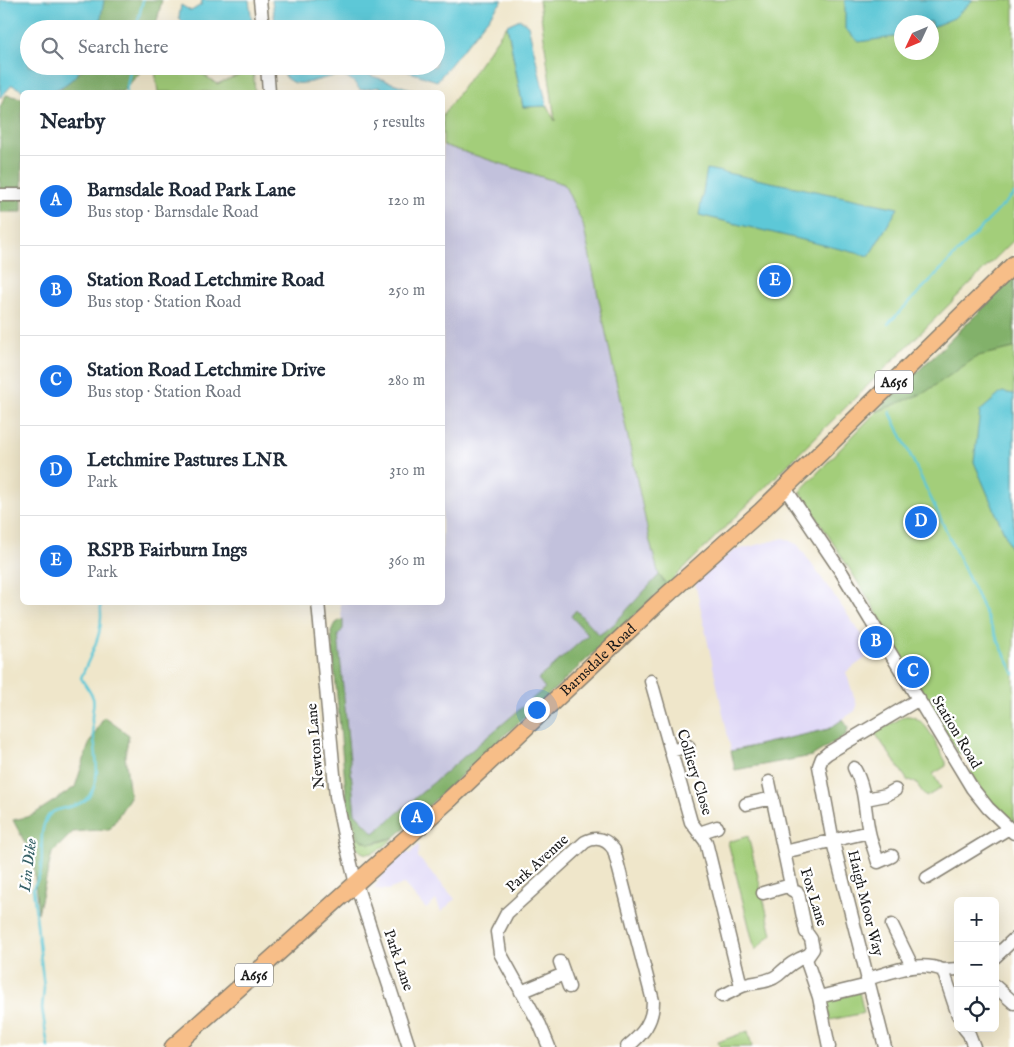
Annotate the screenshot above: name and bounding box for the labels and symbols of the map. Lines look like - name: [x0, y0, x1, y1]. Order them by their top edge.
- north arrow: [894, 15, 939, 60]
- pin: E: [759, 262, 791, 300]
- road number: A656: [875, 371, 913, 394]
- pin: D: [905, 503, 937, 541]
- street label: Barnsdale Road: [556, 619, 641, 700]
- pin: B: [860, 623, 892, 661]
- pin: C: [897, 653, 929, 691]
- street label: Station Road: [927, 692, 986, 773]
- your location: [524, 697, 550, 723]
- street label: Newton Lane: [302, 702, 329, 789]
- street label: Colliery Close: [672, 727, 717, 818]
- pin: A: [401, 799, 433, 837]
- street label: Park Avenue: [502, 830, 573, 896]
- water label: Lin Dike: [16, 837, 42, 894]
- street label: Haigh Moor Way: [843, 848, 888, 959]
- street label: Fox Lane: [796, 866, 831, 929]
- street label: Park Lane: [379, 927, 418, 994]
- road number: A656: [235, 964, 273, 986]

